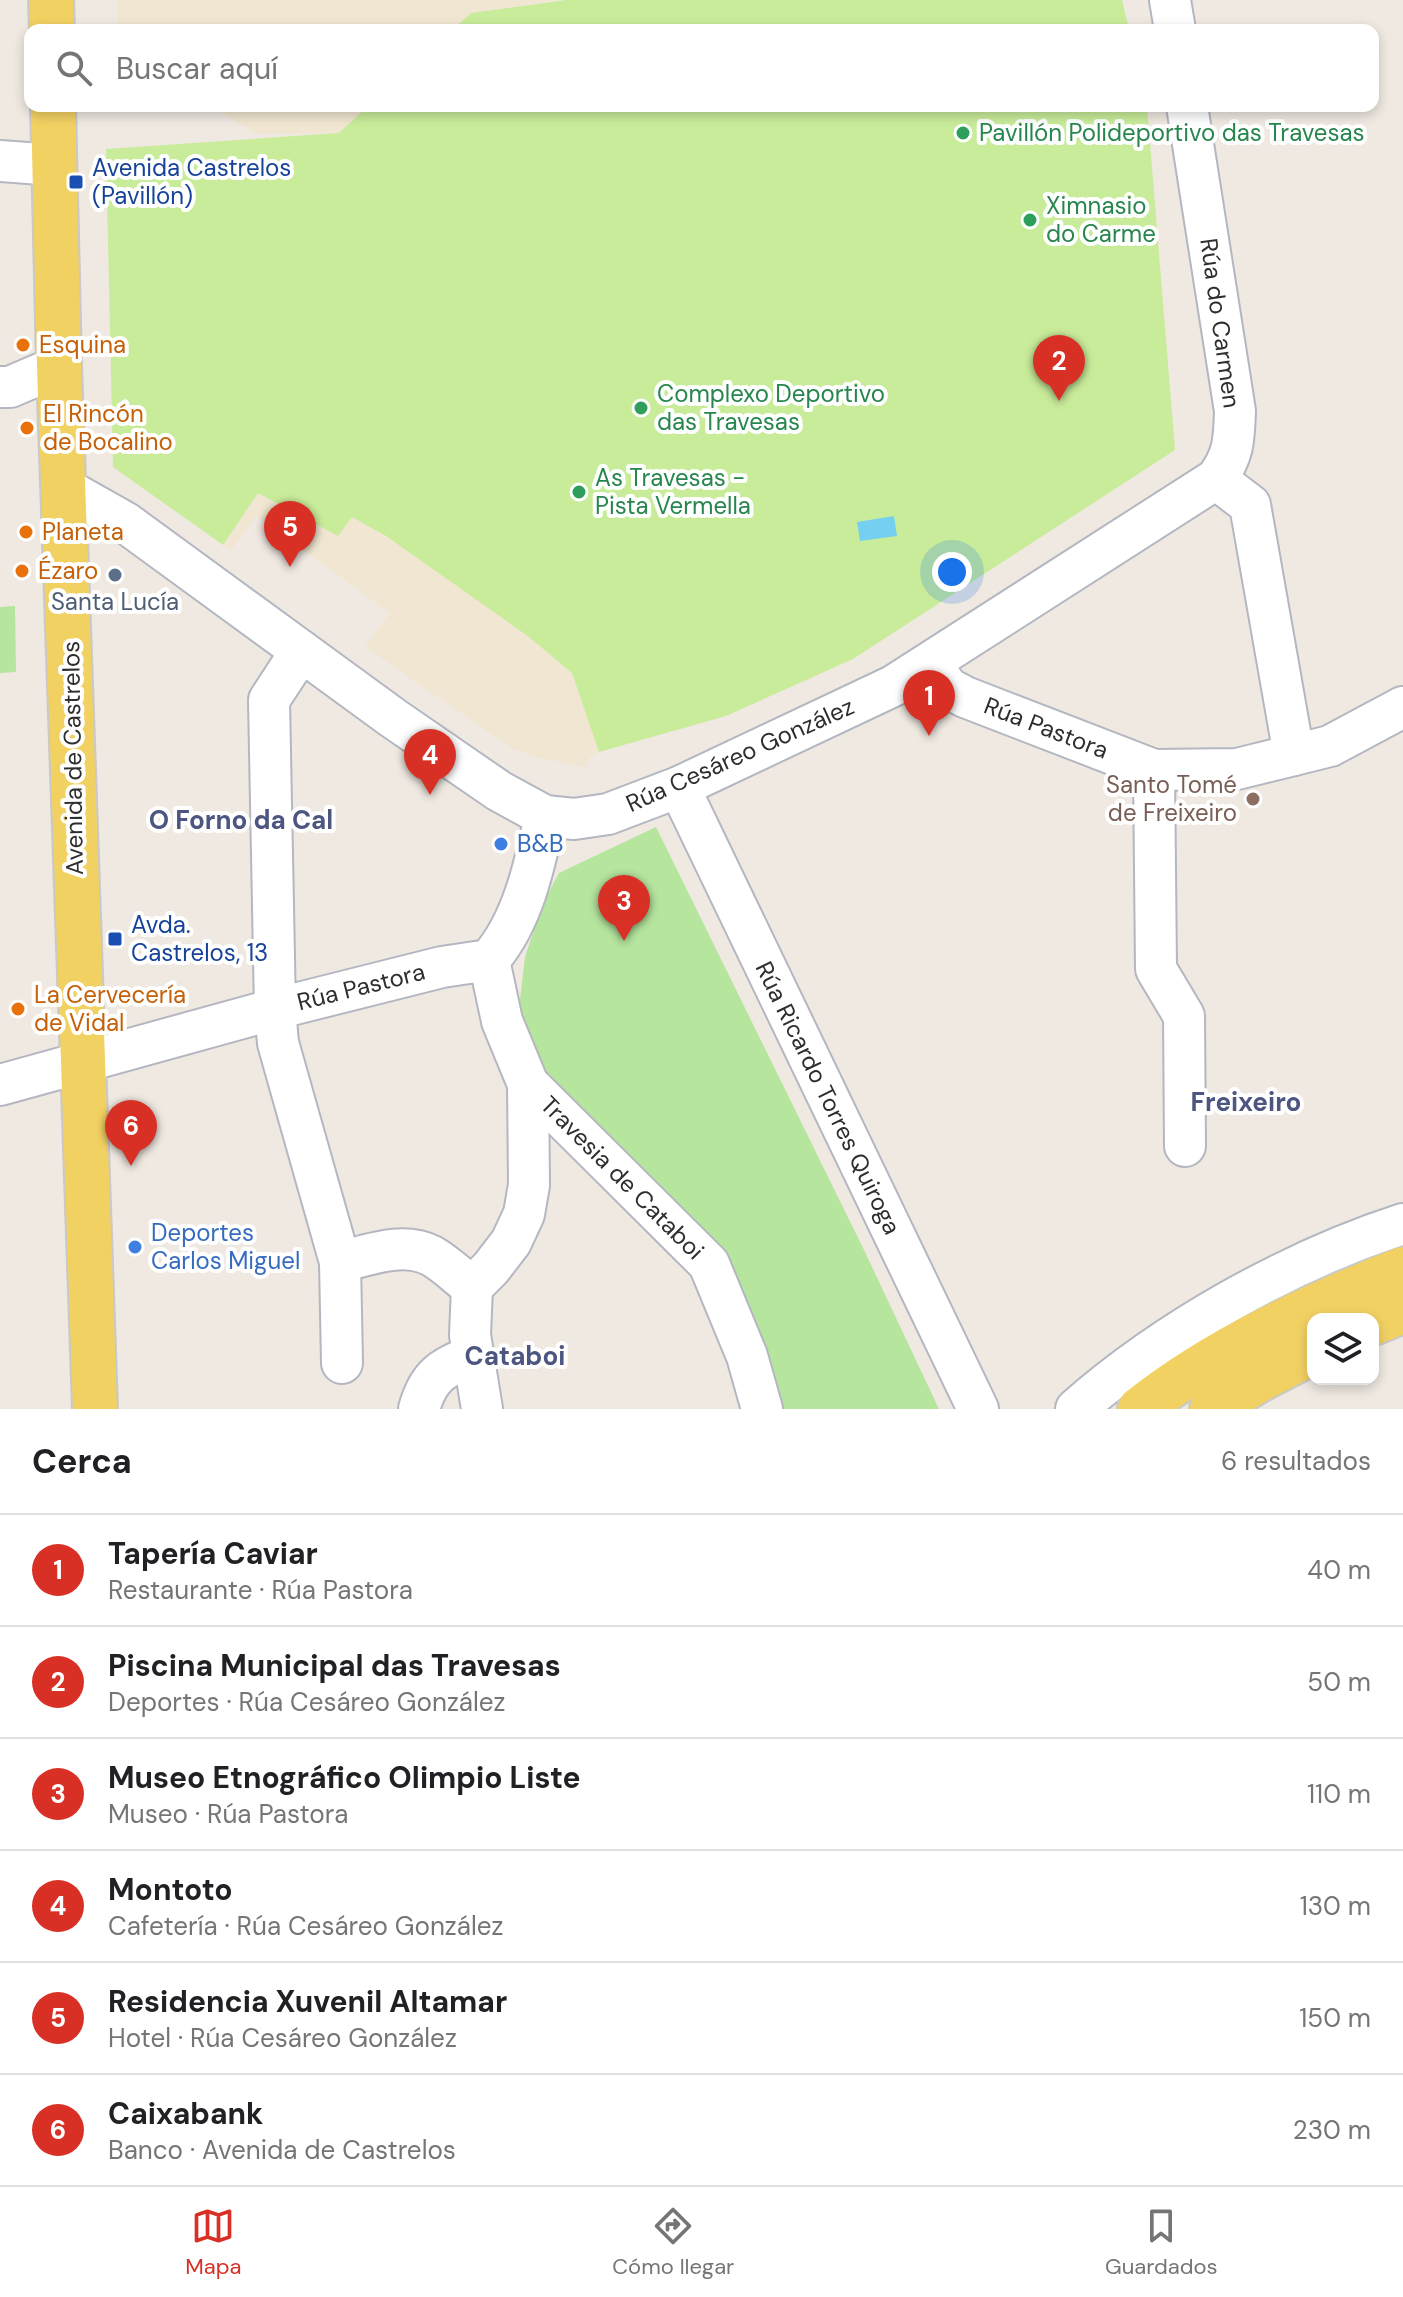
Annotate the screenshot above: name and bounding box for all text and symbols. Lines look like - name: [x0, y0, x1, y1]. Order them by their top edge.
- search box: [24, 24, 1379, 112]
- icon: search: [52, 46, 96, 90]
- text: Buscar aquí: [116, 49, 278, 88]
- place label: Pavillón Polideportivo das Travesas: [979, 117, 1365, 148]
- marker: Pavillón Polideportivo das Travesas: [954, 124, 972, 142]
- place label: Avenida Castrelos (Pavillón): [92, 152, 291, 211]
- marker: Avenida Castrelos (Pavillón): [67, 173, 85, 191]
- place label: Ximnasio do Carme: [1046, 190, 1156, 249]
- marker: Ximnasio do Carme: [1021, 211, 1039, 229]
- street label: Rúa do Carmen: [1193, 236, 1248, 410]
- place label: Esquina: [39, 329, 126, 360]
- pin: 2: [1033, 335, 1085, 401]
- marker: Esquina: [14, 336, 32, 354]
- place label: Complexo Deportivo das Travesas: [657, 378, 885, 437]
- place label: El Rincón de Bocalino: [43, 398, 173, 457]
- marker: Complexo Deportivo das Travesas: [632, 399, 650, 417]
- marker: El Rincón de Bocalino: [18, 419, 36, 437]
- place label: As Travesas - Pista Vermella: [595, 462, 751, 521]
- marker: As Travesas - Pista Vermella: [570, 483, 588, 501]
- pin: 5: [264, 501, 316, 567]
- place label: Planeta: [42, 516, 124, 547]
- marker: Planeta: [17, 523, 35, 541]
- your location: [932, 552, 972, 592]
- place label: Ézaro: [38, 555, 98, 586]
- marker: Ézaro: [13, 562, 31, 580]
- marker: Santa Lucía: [106, 566, 124, 584]
- place label: Santa Lucía: [51, 586, 179, 617]
- street label: Avenida de Castrelos: [55, 641, 90, 875]
- pin: 1: [903, 670, 955, 736]
- street label: Rúa Cesáreo González: [621, 690, 859, 819]
- street label: Rúa Pastora: [980, 690, 1113, 765]
- pin: 4: [404, 729, 456, 795]
- place label: Santo Tomé de Freixeiro: [1106, 769, 1237, 828]
- marker: Santo Tomé de Freixeiro: [1244, 790, 1262, 808]
- district label: O Forno da Cal: [149, 803, 333, 837]
- place label: B&B: [517, 828, 564, 859]
- marker: B&B: [492, 835, 510, 853]
- pin: 3: [598, 875, 650, 941]
- place label: Avda. Castrelos, 13: [131, 909, 268, 968]
- marker: Avda. Castrelos, 13: [106, 930, 124, 948]
- street label: Rúa Pastora: [294, 956, 428, 1017]
- street label: Rúa Ricardo Torres Quiroga: [749, 956, 908, 1239]
- place label: La Cervecería de Vidal: [34, 979, 186, 1038]
- marker: La Cervecería de Vidal: [9, 1000, 27, 1018]
- district label: Freixeiro: [1191, 1085, 1301, 1119]
- street label: Travesia de Cataboi: [534, 1089, 711, 1266]
- pin: 6: [105, 1100, 157, 1166]
- place label: Deportes Carlos Miguel: [151, 1217, 300, 1276]
- marker: Deportes Carlos Miguel: [126, 1238, 144, 1256]
- map controls: [1307, 1313, 1379, 1385]
- button: layers: [1307, 1313, 1379, 1385]
- district label: Cataboi: [465, 1339, 565, 1373]
- text: Cerca: [32, 1439, 132, 1484]
- text: 6 resultados: [1221, 1444, 1371, 1478]
- text: Tapería Caviar: [108, 1534, 318, 1573]
- text: 1: [53, 1553, 63, 1587]
- text: 40 m: [1307, 1553, 1371, 1587]
- text: Restaurante · Rúa Pastora: [108, 1573, 413, 1607]
- text: Piscina Municipal das Travesas: [108, 1646, 561, 1685]
- text: 2: [50, 1665, 66, 1699]
- text: 50 m: [1307, 1665, 1371, 1699]
- text: Deportes · Rúa Cesáreo González: [108, 1685, 505, 1719]
- text: Museo Etnográfico Olimpio Liste: [108, 1758, 581, 1797]
- text: 3: [50, 1777, 66, 1811]
- text: 110 m: [1307, 1777, 1371, 1811]
- text: Museo · Rúa Pastora: [108, 1797, 349, 1831]
- text: Montoto: [108, 1870, 233, 1909]
- text: 4: [50, 1889, 66, 1923]
- text: 130 m: [1300, 1889, 1371, 1923]
- text: Cafetería · Rúa Cesáreo González: [108, 1909, 503, 1943]
- text: Residencia Xuvenil Altamar: [108, 1982, 507, 2021]
- text: 5: [50, 2001, 66, 2035]
- text: 150 m: [1299, 2001, 1371, 2035]
- text: Hotel · Rúa Cesáreo González: [108, 2021, 457, 2055]
- text: Caixabank: [108, 2094, 263, 2133]
- text: 6: [50, 2113, 66, 2147]
- text: 230 m: [1293, 2113, 1371, 2147]
- text: Banco · Avenida de Castrelos: [108, 2133, 456, 2167]
- tab: Mapa: [185, 2204, 242, 2281]
- tab: Cómo llegar: [612, 2204, 734, 2281]
- tab: Guardados: [1105, 2204, 1218, 2281]

